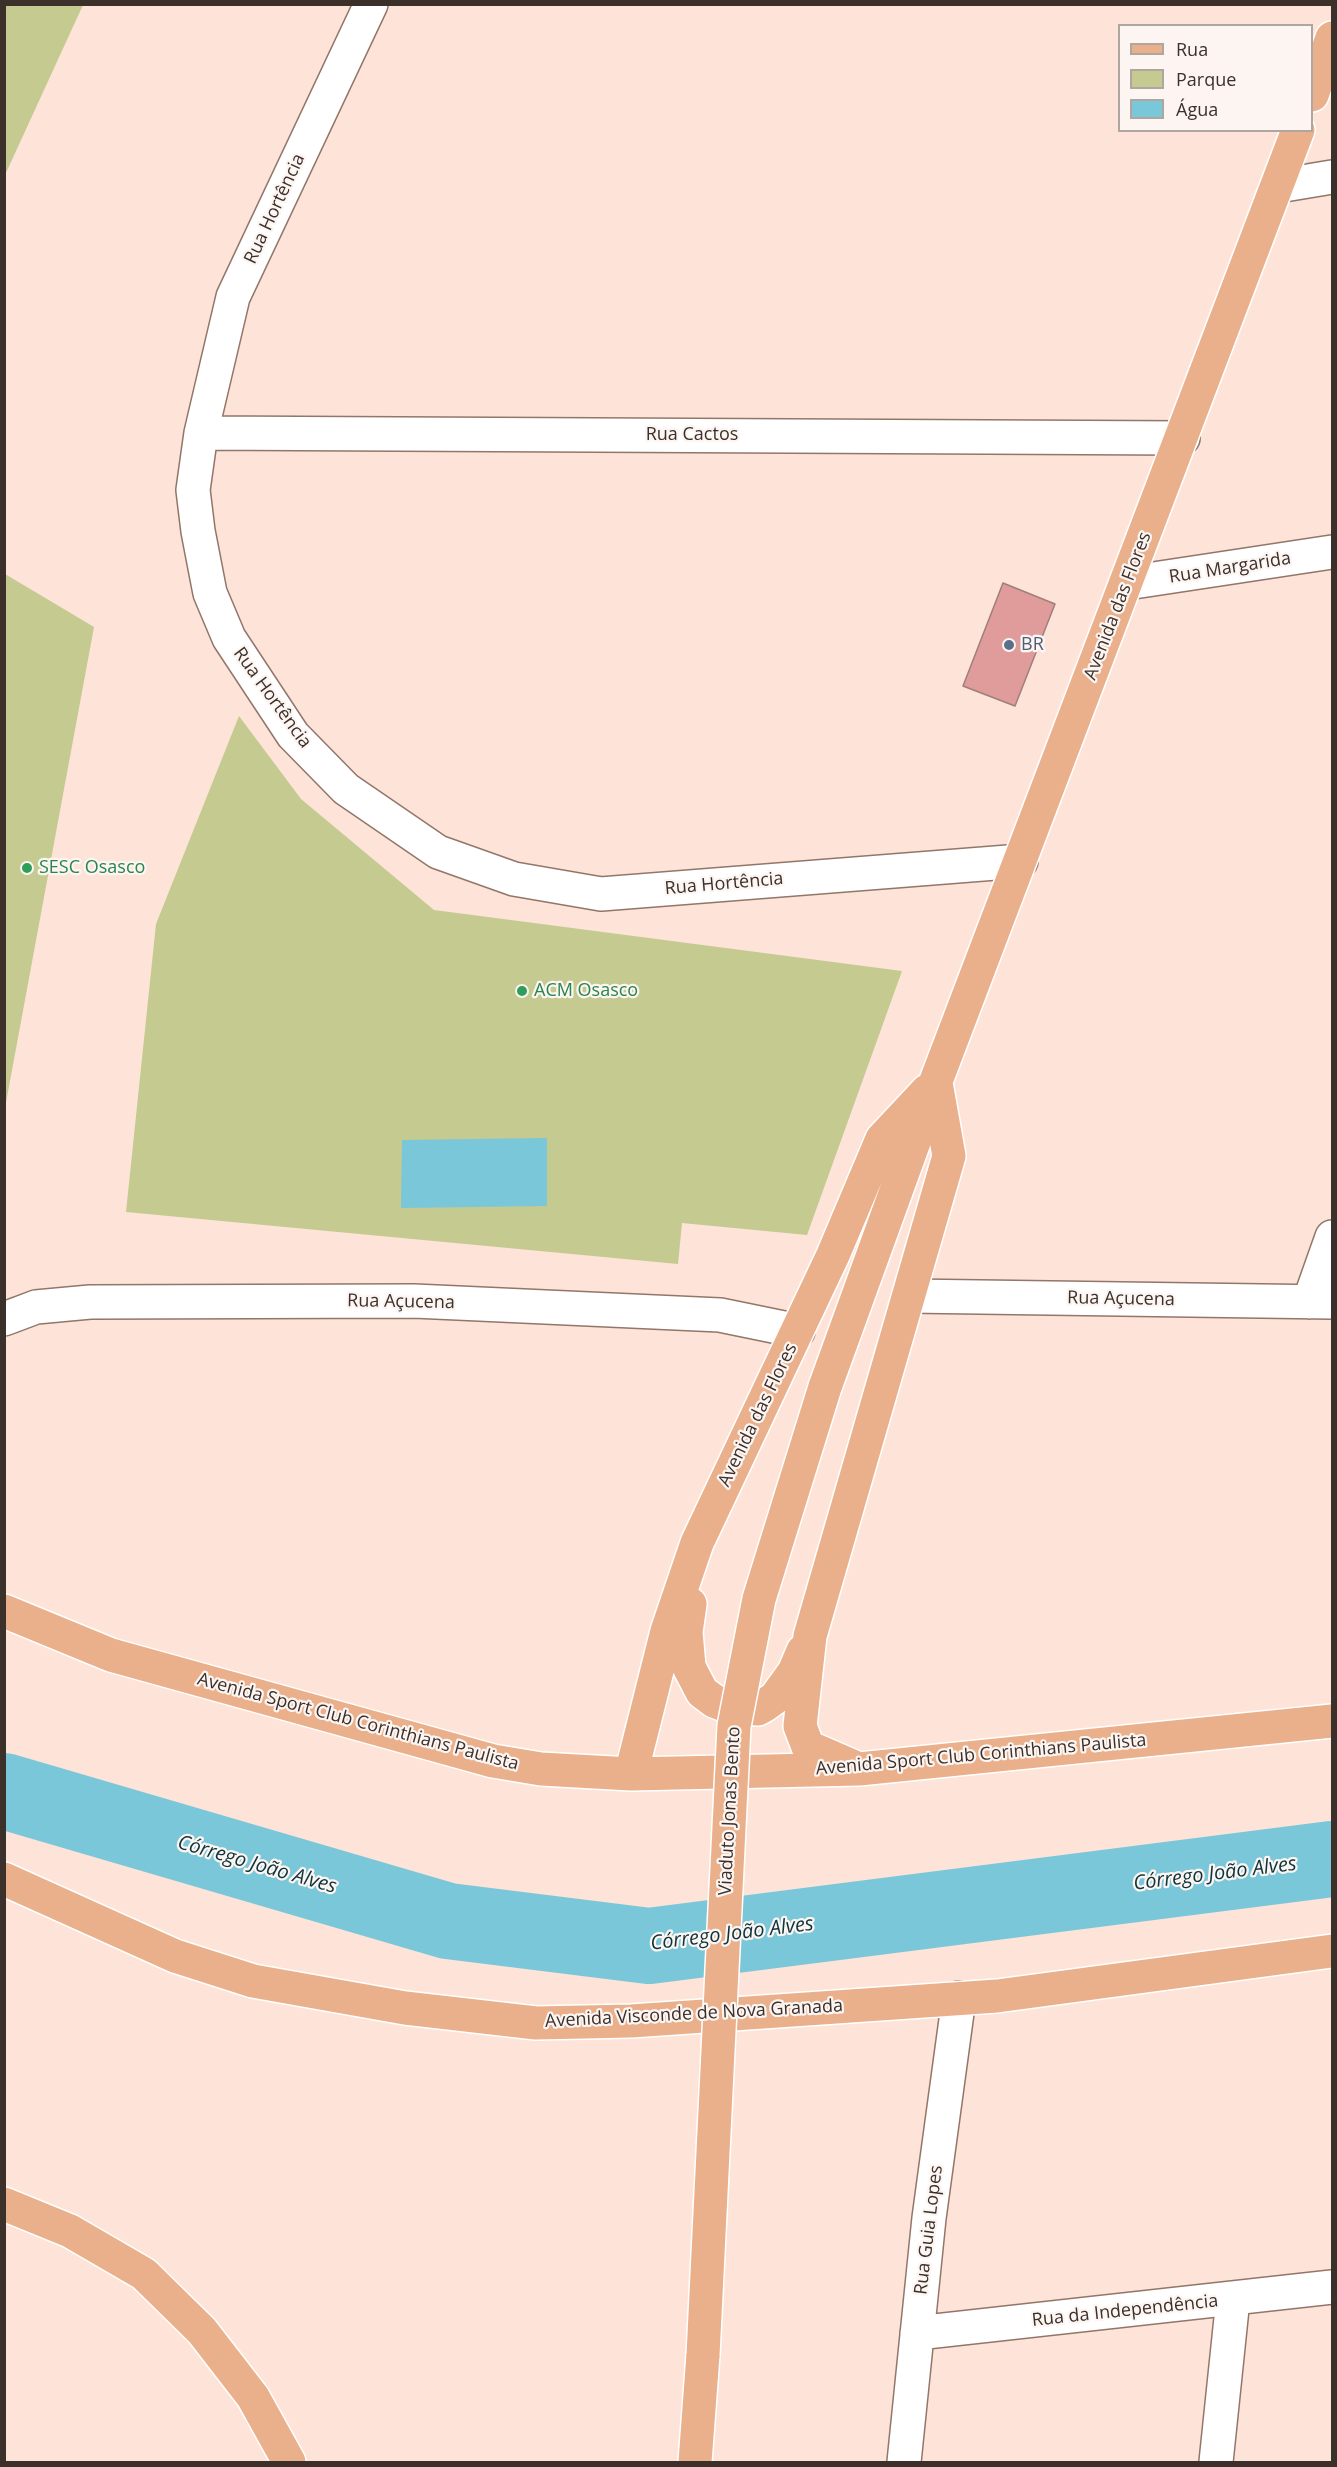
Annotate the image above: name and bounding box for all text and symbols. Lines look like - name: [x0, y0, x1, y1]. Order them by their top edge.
- legend: [1118, 24, 1313, 132]
- text: Rua: [1176, 37, 1208, 61]
- text: Parque: [1176, 67, 1236, 91]
- text: Água: [1176, 97, 1218, 121]
- street label: Rua Hortência: [240, 151, 310, 267]
- street label: Rua Cactos: [646, 424, 738, 446]
- street label: Avenida das Flores: [1080, 529, 1156, 683]
- street label: Rua Margarida: [1168, 548, 1292, 588]
- place label: BR: [1021, 634, 1044, 656]
- marker: BR: [1002, 638, 1016, 652]
- street label: Rua Hortência: [228, 644, 316, 752]
- place label: SESC Osasco: [39, 857, 145, 879]
- marker: SESC Osasco: [20, 861, 34, 875]
- street label: Rua Hortência: [664, 868, 784, 900]
- place label: ACM Osasco: [534, 980, 638, 1002]
- marker: ACM Osasco: [515, 984, 529, 998]
- street label: Rua Açucena: [1067, 1287, 1175, 1311]
- street label: Rua Açucena: [347, 1290, 455, 1314]
- street label: Avenida das Flores: [714, 1340, 802, 1490]
- street label: Avenida Sport Club Corinthians Paulista: [195, 1669, 521, 1775]
- street label: Viaduto Jonas Bento: [715, 1726, 745, 1896]
- street label: Avenida Sport Club Corinthians Paulista: [815, 1730, 1147, 1780]
- water label: Córrego João Alves: [175, 1831, 339, 1899]
- water label: Córrego João Alves: [1132, 1852, 1298, 1896]
- water label: Córrego João Alves: [649, 1912, 815, 1956]
- street label: Avenida Visconde de Nova Granada: [545, 1995, 843, 2033]
- street label: Rua Guia Lopes: [910, 2164, 948, 2296]
- street label: Rua da Independência: [1031, 2290, 1219, 2332]

